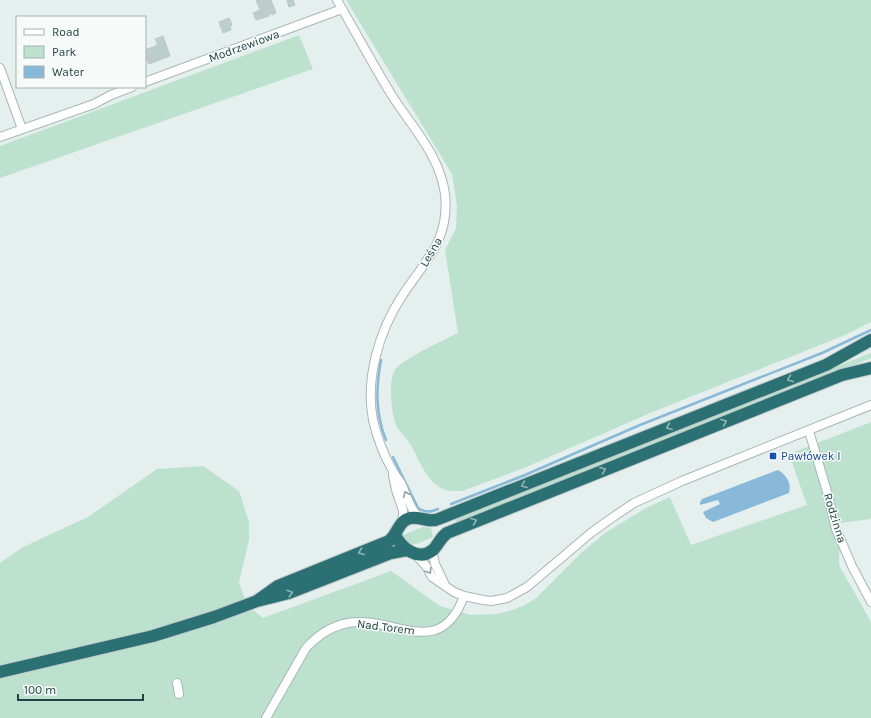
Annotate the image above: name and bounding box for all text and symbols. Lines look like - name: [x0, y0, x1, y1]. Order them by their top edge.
- legend: [16, 16, 146, 88]
- text: Road: [52, 25, 80, 39]
- street label: Modrzewiowa: [207, 27, 281, 65]
- text: Park: [52, 45, 77, 59]
- text: Water: [52, 65, 85, 79]
- street label: Leśna: [417, 235, 445, 269]
- one-way arrow: [786, 375, 793, 383]
- one-way arrow: [721, 418, 728, 426]
- one-way arrow: [666, 423, 673, 431]
- place label: Pawłówek I: [781, 449, 841, 463]
- marker: Pawłówek I: [768, 451, 778, 461]
- one-way arrow: [599, 467, 607, 475]
- one-way arrow: [520, 481, 527, 489]
- one-way arrow: [402, 491, 410, 498]
- street label: Rodzinna: [821, 491, 849, 545]
- one-way arrow: [471, 518, 478, 526]
- one-way arrow: [358, 548, 365, 556]
- one-way arrow: [425, 567, 432, 574]
- one-way arrow: [287, 589, 294, 597]
- street label: Nad Torem: [356, 617, 416, 637]
- scale bar: [18, 676, 143, 702]
- text: 100 m: [24, 683, 56, 697]

